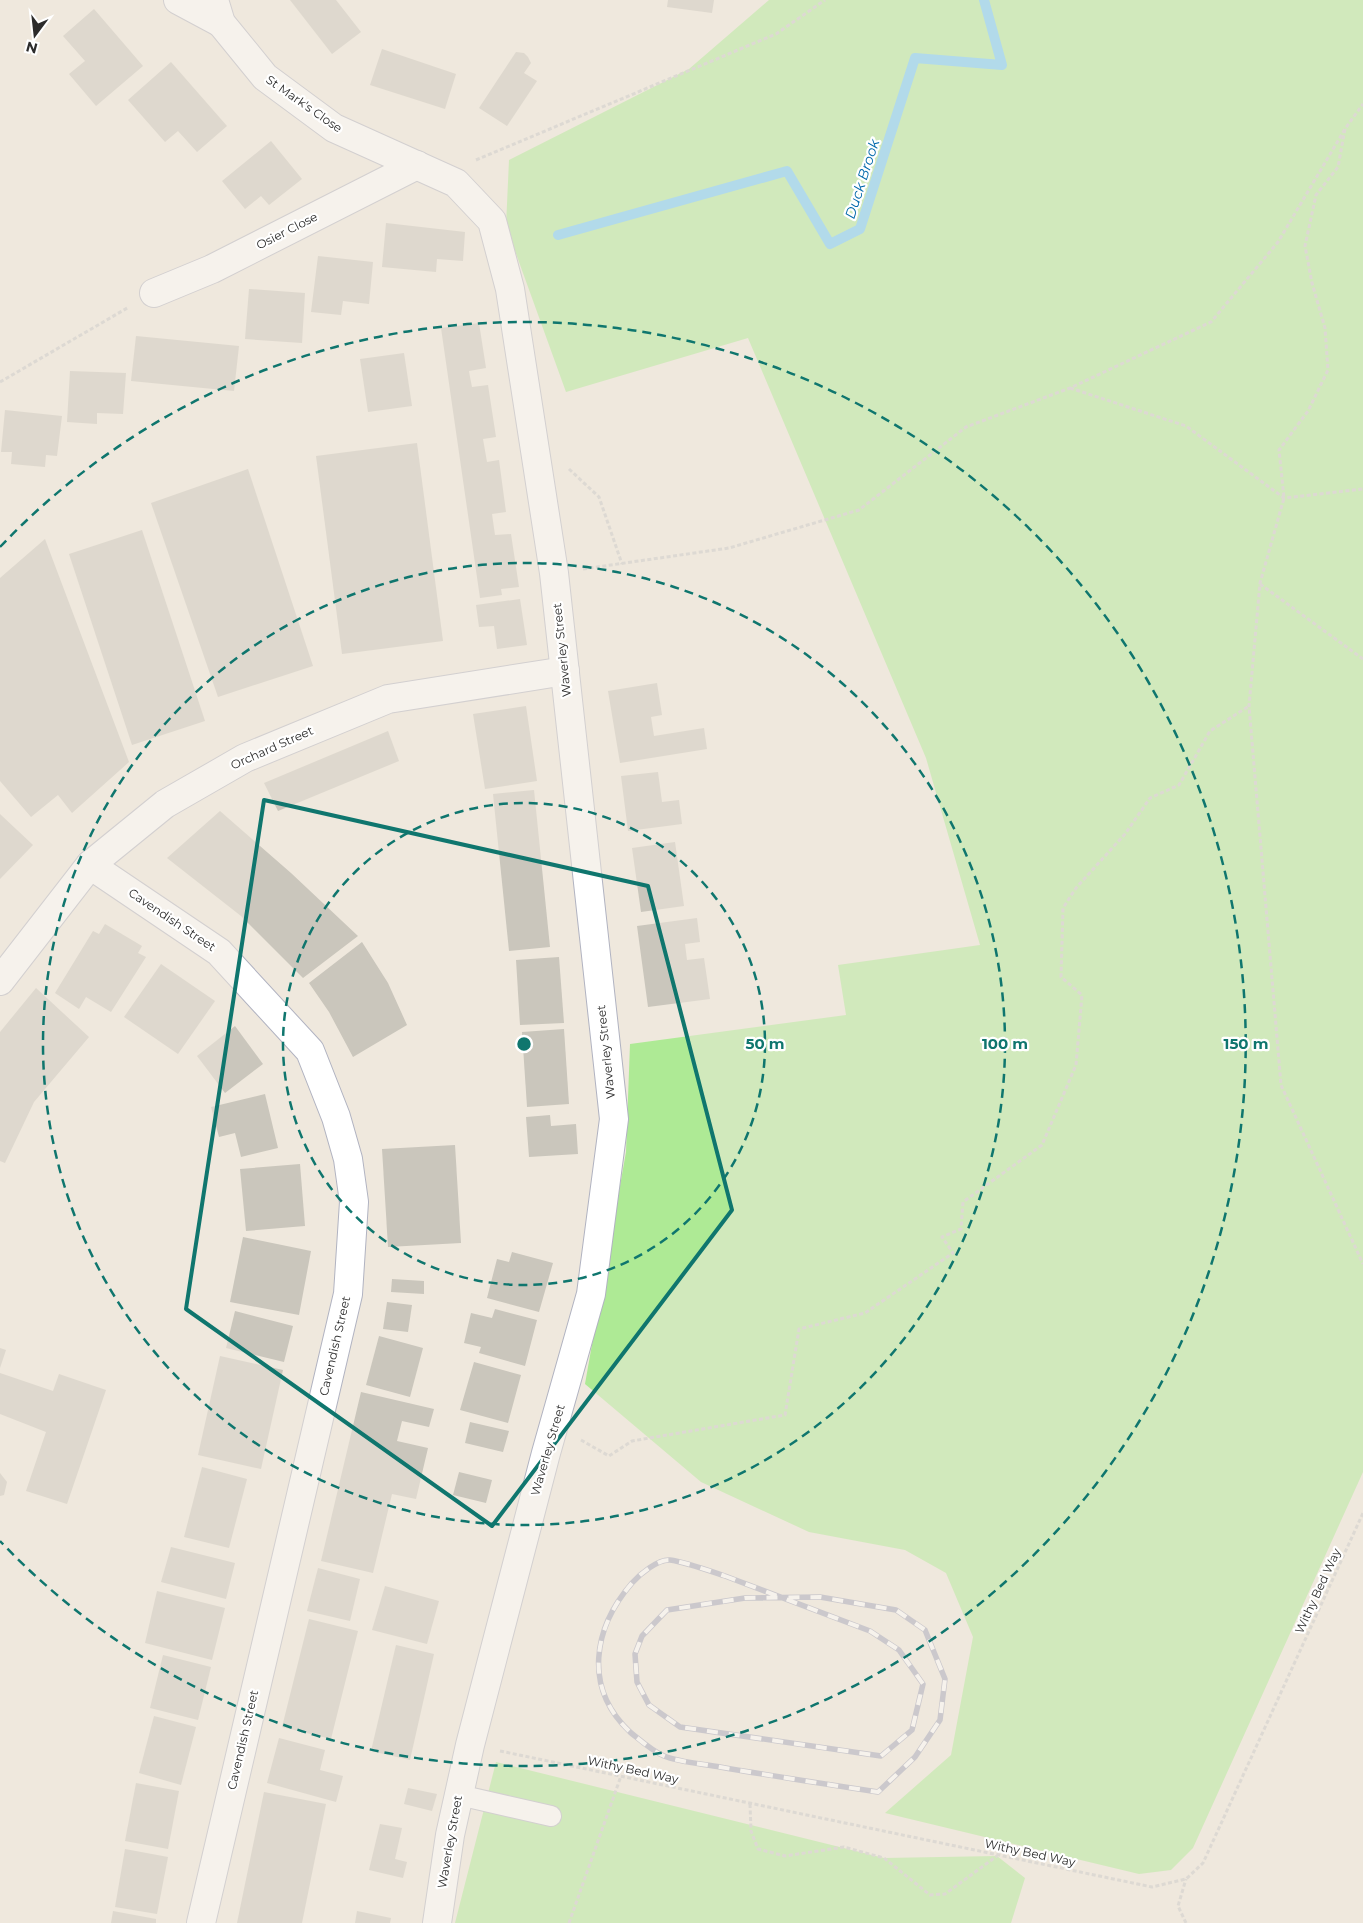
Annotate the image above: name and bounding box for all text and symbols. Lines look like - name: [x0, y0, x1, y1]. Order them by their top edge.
- north arrow: [10, 10, 60, 60]
- text: N: [24, 37, 39, 58]
- street label: St Mark's Close: [263, 72, 345, 135]
- water label: Duck Brook: [841, 136, 884, 221]
- street label: Osier Close: [254, 209, 320, 252]
- street label: Waverley Street: [549, 602, 574, 698]
- street label: Orchard Street: [228, 723, 316, 772]
- street label: Cavendish Street: [126, 885, 219, 954]
- street label: Waverley Street: [593, 1004, 618, 1100]
- text: 50 m: [745, 1034, 785, 1053]
- text: 100 m: [982, 1034, 1028, 1053]
- text: 150 m: [1224, 1034, 1268, 1053]
- centre of rings: [515, 1035, 533, 1053]
- street label: Cavendish Street: [316, 1294, 353, 1397]
- street label: Waverley Street: [527, 1402, 568, 1497]
- street label: Withy Bed Way: [1291, 1545, 1344, 1636]
- street label: Cavendish Street: [224, 1688, 261, 1791]
- street label: Withy Bed Way: [586, 1753, 680, 1787]
- street label: Waverley Street: [434, 1794, 465, 1890]
- street label: Withy Bed Way: [983, 1836, 1077, 1870]

